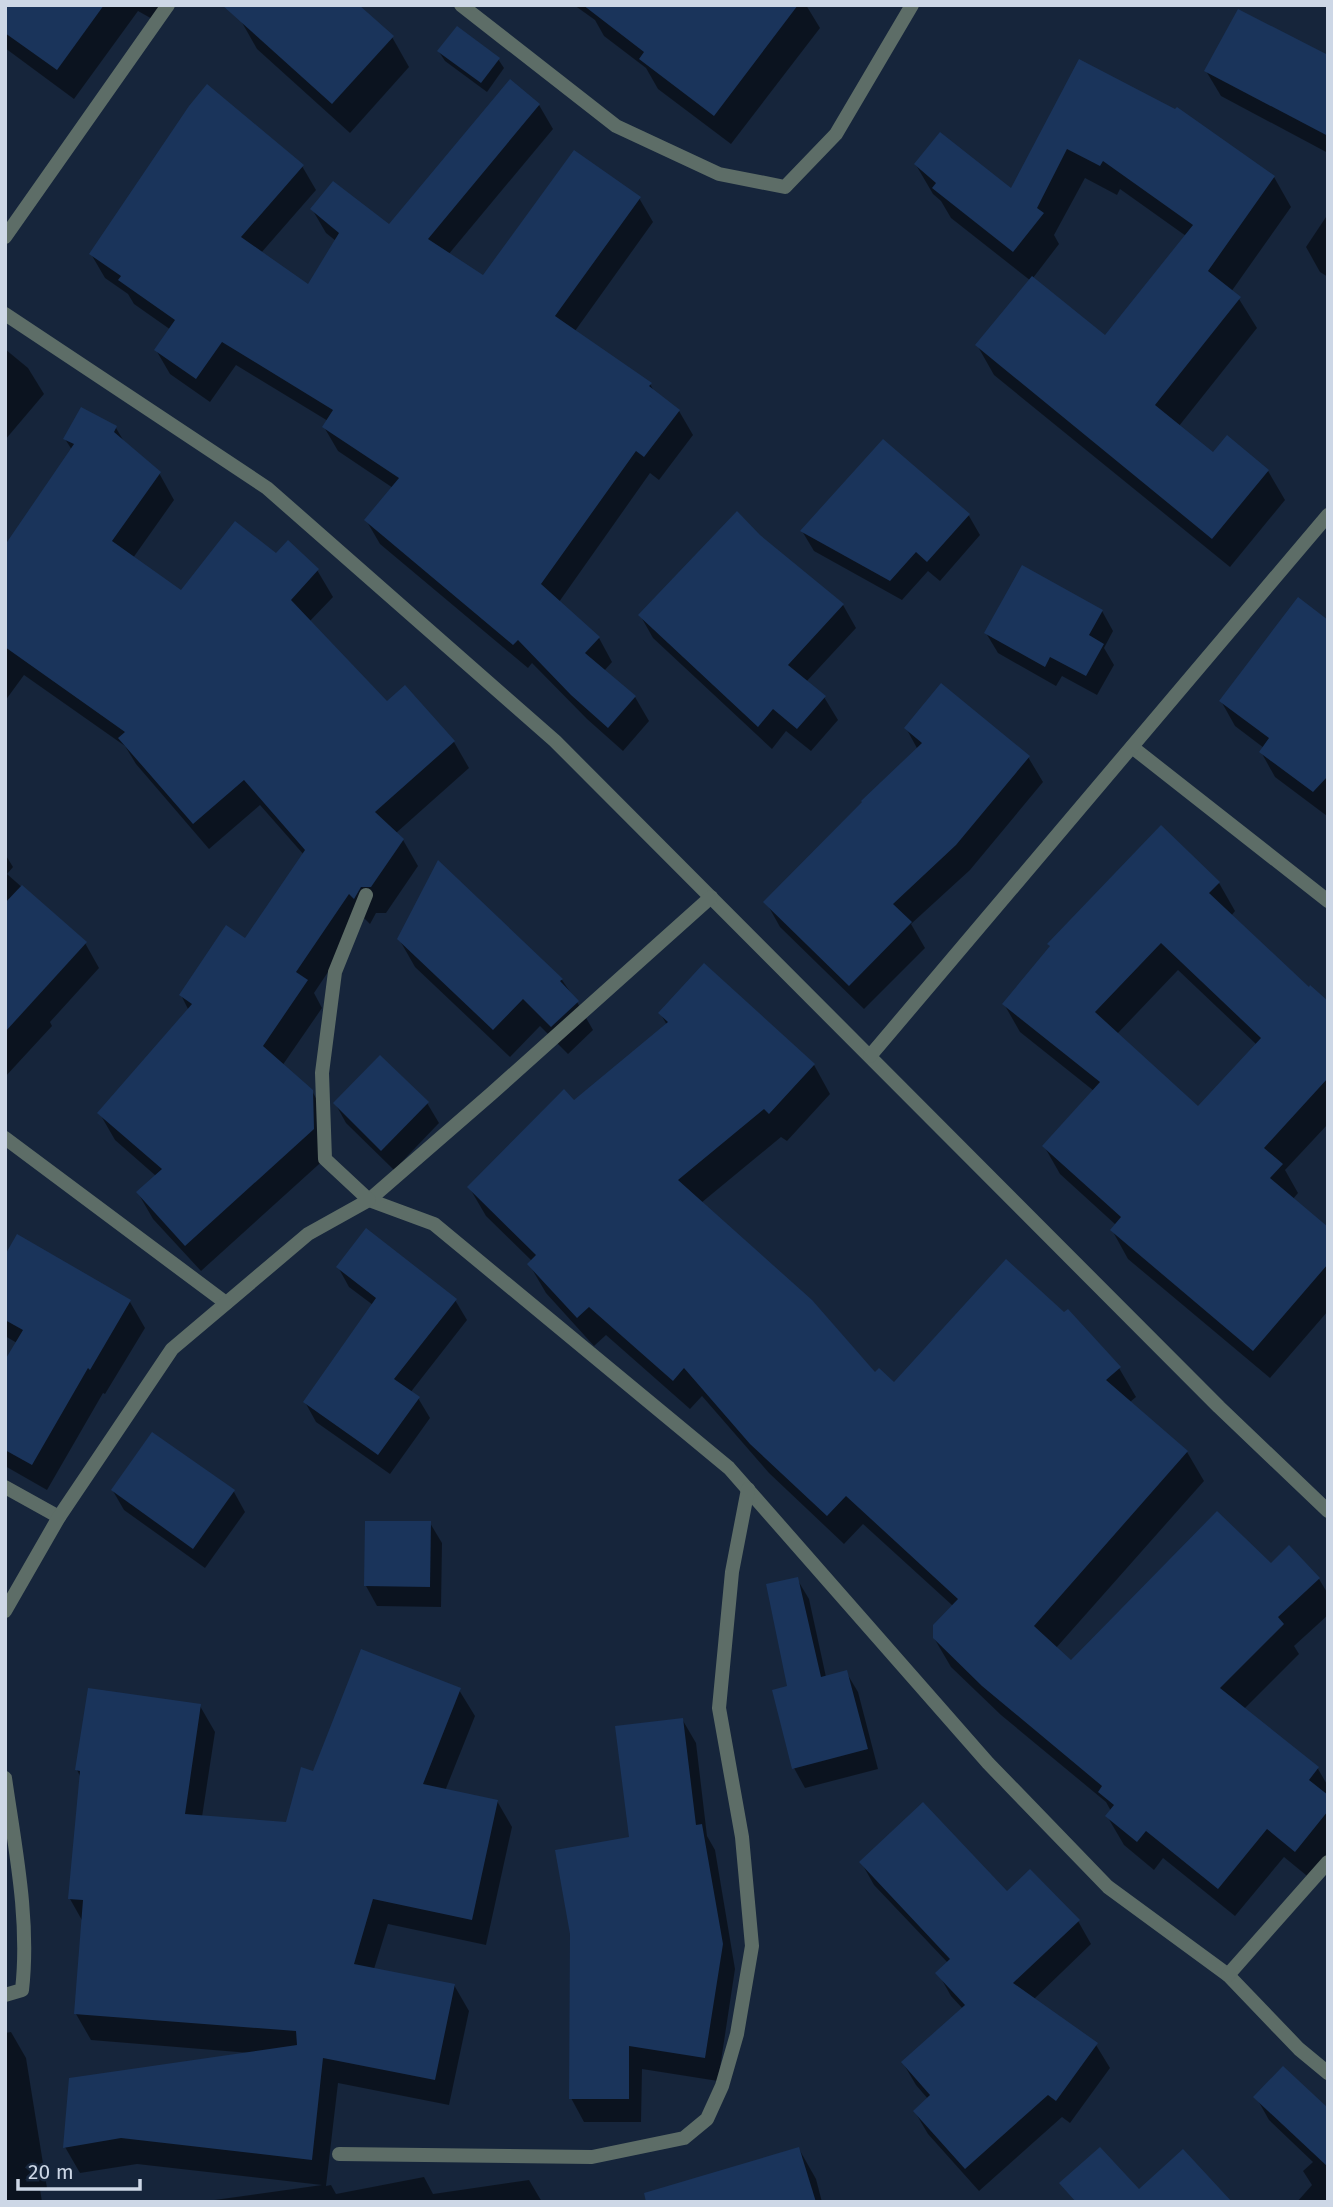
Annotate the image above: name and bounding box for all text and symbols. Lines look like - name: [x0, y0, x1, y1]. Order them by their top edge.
- scale bar: [18, 2148, 140, 2192]
- text: 20 m: [28, 2159, 74, 2185]

